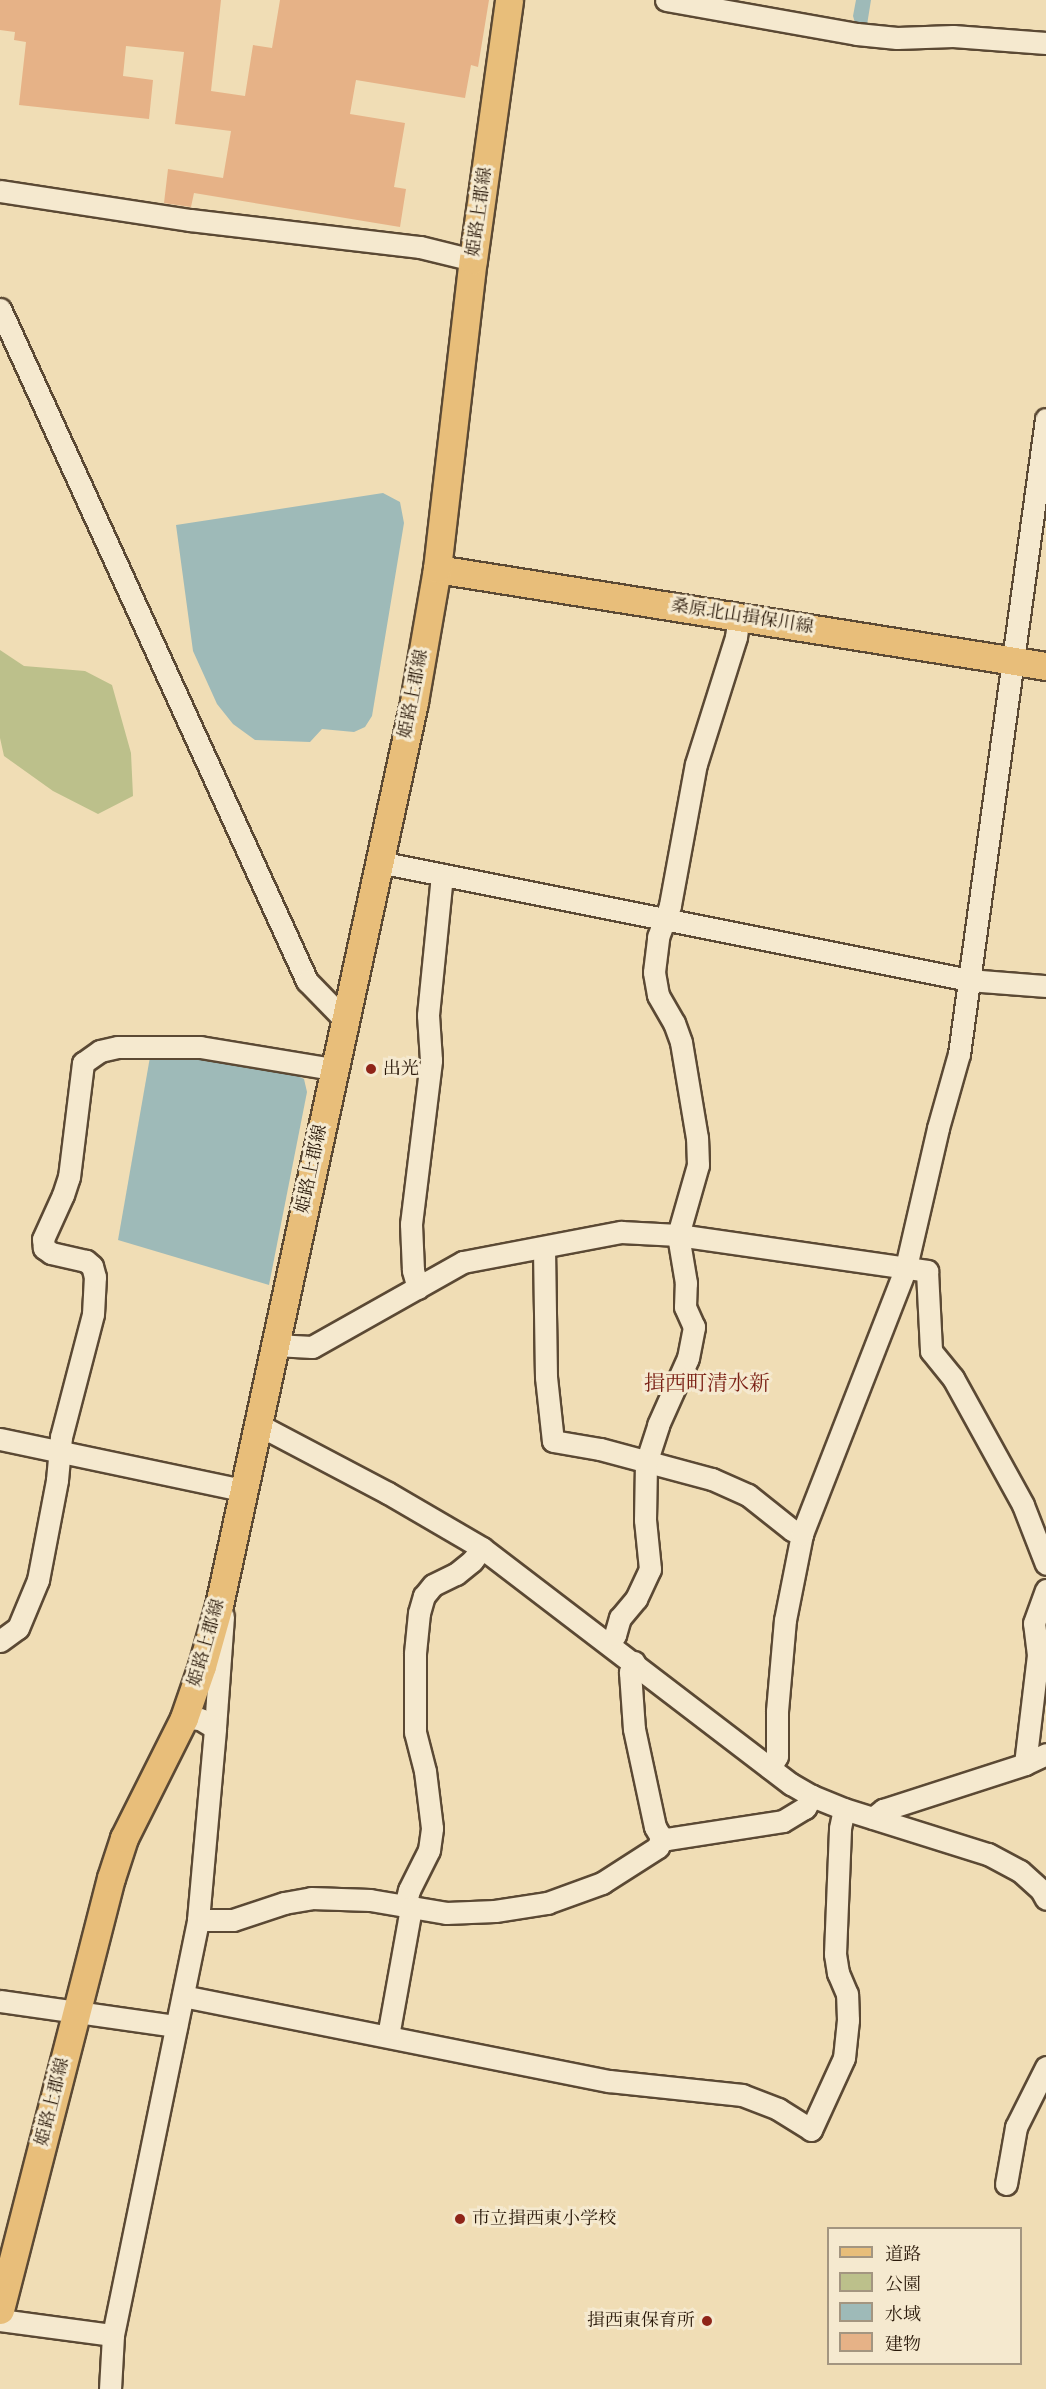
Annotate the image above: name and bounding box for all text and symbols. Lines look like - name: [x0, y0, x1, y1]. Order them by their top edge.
- street label: 姫路上郡線: [463, 166, 497, 258]
- street label: 桑原北山揖保川線: [669, 595, 815, 639]
- street label: 姫路上郡線: [395, 648, 433, 740]
- place label: 出光: [383, 1058, 419, 1080]
- marker: 出光: [364, 1062, 378, 1076]
- street label: 姫路上郡線: [292, 1123, 332, 1215]
- district label: 揖西町清水新: [644, 1371, 770, 1397]
- street label: 姫路上郡線: [184, 1597, 230, 1689]
- street label: 姫路上郡線: [32, 2056, 74, 2148]
- place label: 市立揖西東小学校: [472, 2208, 616, 2230]
- marker: 市立揖西東小学校: [453, 2212, 467, 2226]
- legend: [827, 2227, 1022, 2365]
- text: 道路: [885, 2244, 921, 2266]
- text: 公園: [885, 2274, 921, 2296]
- text: 水域: [885, 2304, 921, 2326]
- place label: 揖西東保育所: [587, 2310, 695, 2332]
- marker: 揖西東保育所: [700, 2314, 714, 2328]
- text: 建物: [885, 2334, 921, 2356]

